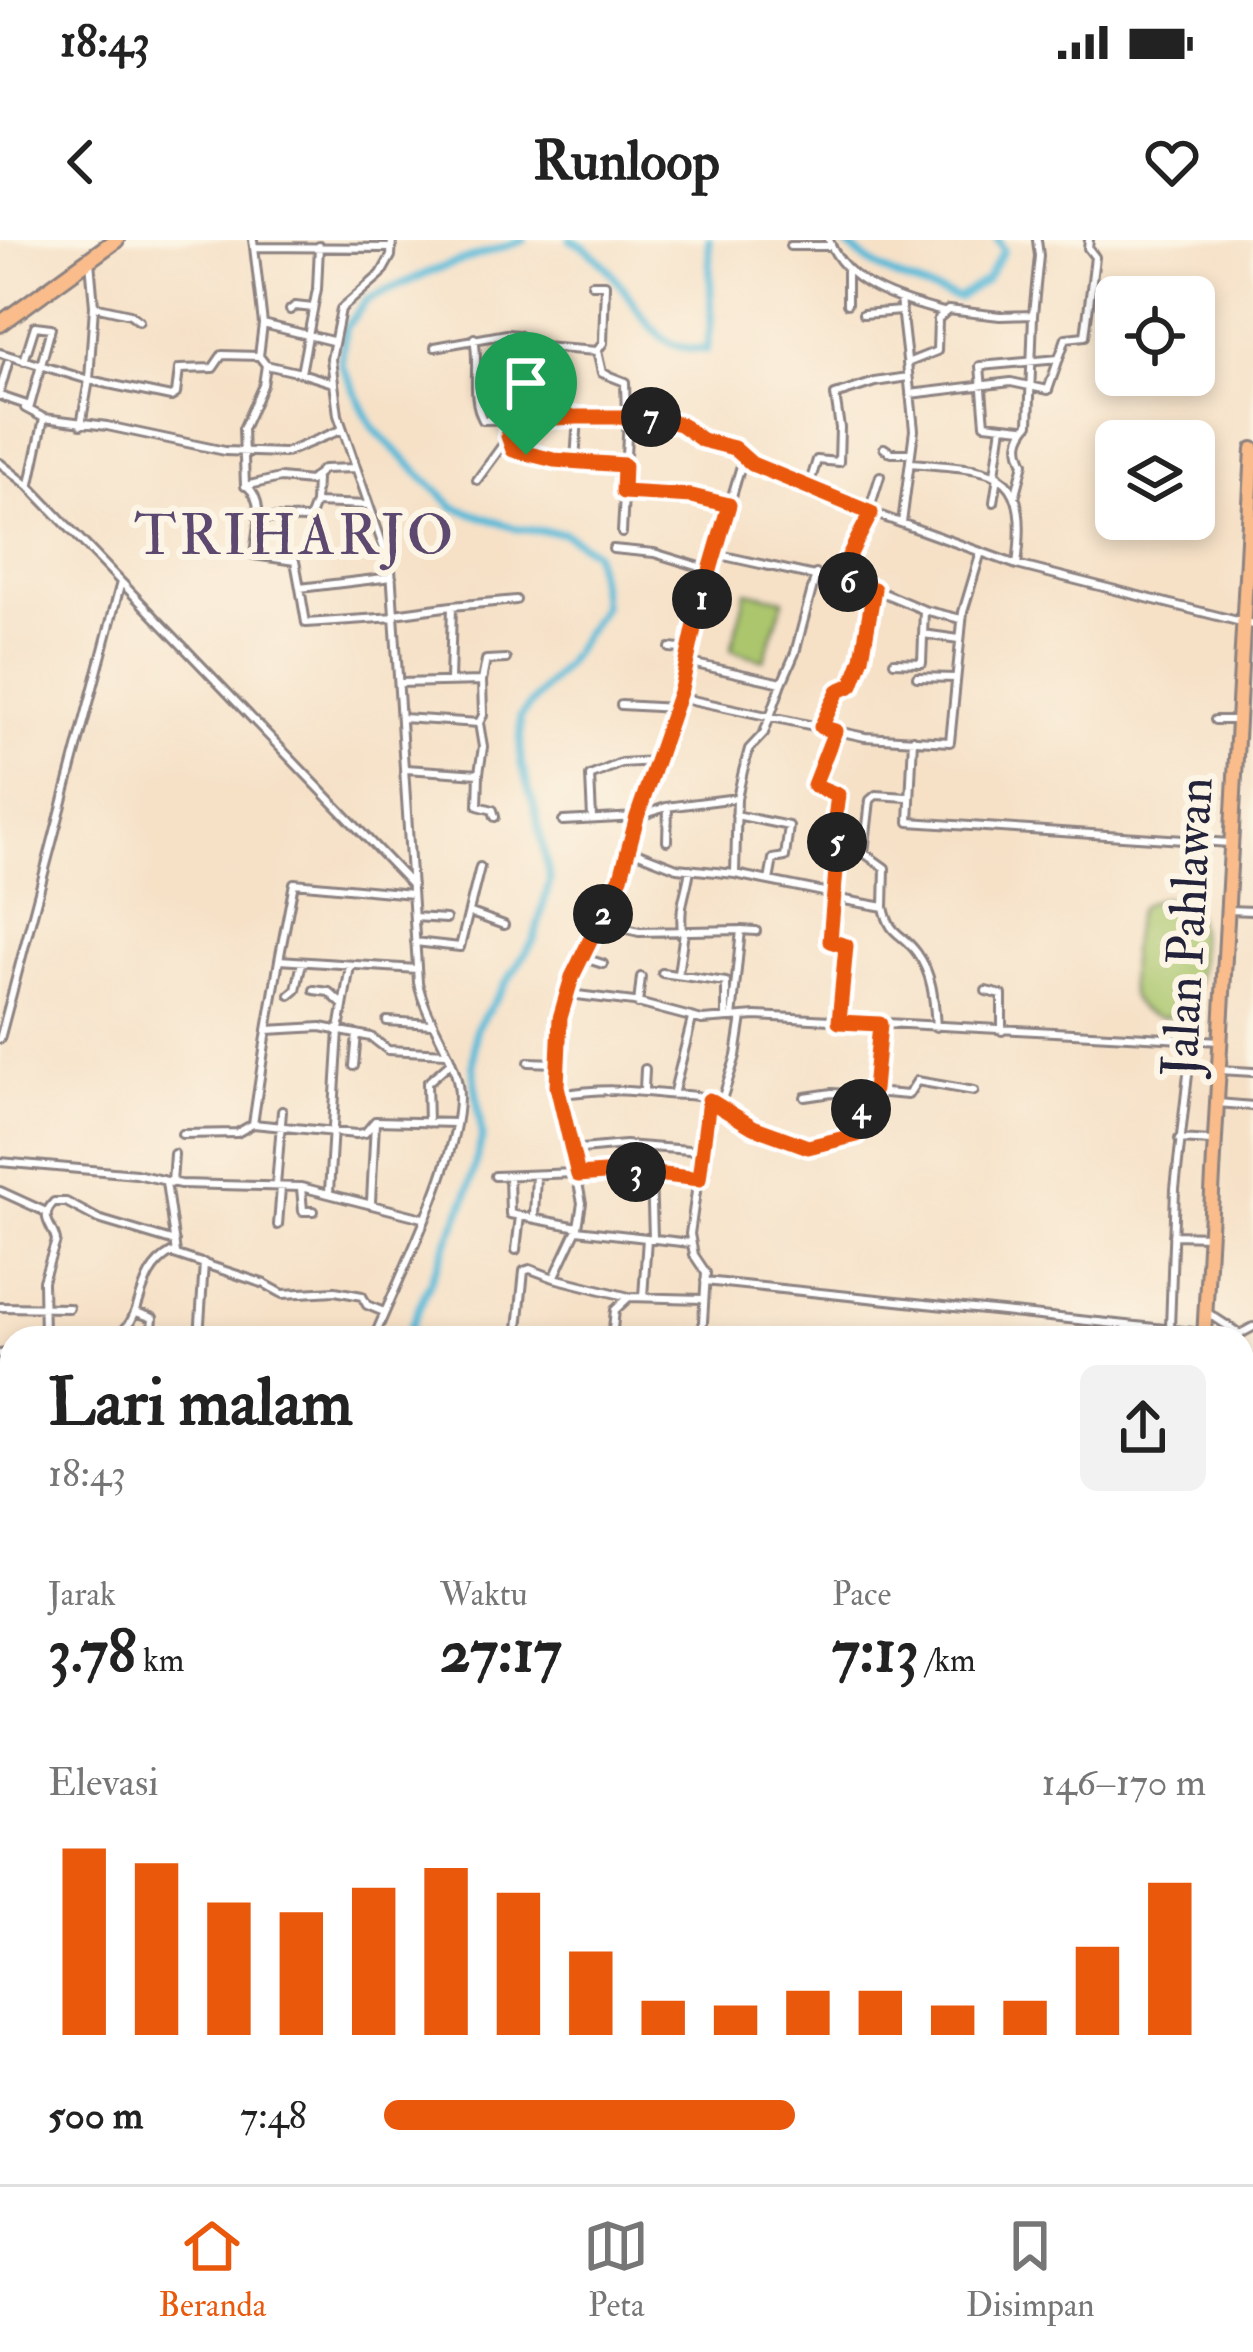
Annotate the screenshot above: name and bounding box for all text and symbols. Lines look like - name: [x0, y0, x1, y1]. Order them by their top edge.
- text: 18:43: [60, 14, 150, 70]
- text: Runloop: [533, 128, 720, 196]
- icon: back: [48, 129, 114, 195]
- icon: heart: [1139, 129, 1205, 195]
- map controls: [1095, 276, 1215, 540]
- button: locate: [1095, 276, 1215, 396]
- pin: [475, 332, 577, 455]
- icon: arrive: [493, 350, 559, 416]
- pin: 7: [621, 387, 681, 447]
- text: 7: [643, 396, 659, 437]
- button: layers: [1095, 420, 1215, 540]
- district label: TRIHARJO: [134, 500, 456, 572]
- pin: 6: [818, 552, 878, 612]
- text: 6: [840, 561, 856, 602]
- pin: 1: [672, 569, 732, 629]
- text: 1: [696, 578, 708, 619]
- street label: Jalan Pahlawan: [1148, 776, 1228, 1080]
- pin: 5: [807, 812, 867, 872]
- text: 5: [830, 821, 844, 862]
- pin: 2: [573, 884, 633, 944]
- text: 2: [595, 893, 611, 934]
- pin: 4: [831, 1079, 891, 1139]
- text: 4: [852, 1088, 870, 1129]
- pin: 3: [606, 1142, 666, 1202]
- text: 3: [630, 1151, 642, 1192]
- text: Lari malam: [48, 1362, 353, 1445]
- button: share: [1080, 1365, 1206, 1491]
- text: 18:43: [48, 1449, 126, 1498]
- text: Jarak: [48, 1574, 116, 1615]
- text: Waktu: [440, 1574, 527, 1615]
- text: Pace: [832, 1574, 891, 1615]
- text: 3.78: [48, 1615, 136, 1690]
- text: 27:17: [440, 1615, 562, 1690]
- text: 7:13: [832, 1615, 919, 1690]
- text: km: [136, 1640, 184, 1681]
- text: /km: [919, 1640, 976, 1681]
- text: Elevasi: [48, 1758, 159, 1807]
- text: 146–170 m: [1042, 1758, 1206, 1807]
- text: 500 m: [48, 2091, 143, 2140]
- text: 7:48: [240, 2091, 307, 2140]
- tab: Beranda: [158, 2213, 266, 2326]
- tab: Peta: [583, 2213, 649, 2326]
- tab: Disimpan: [966, 2213, 1095, 2326]

